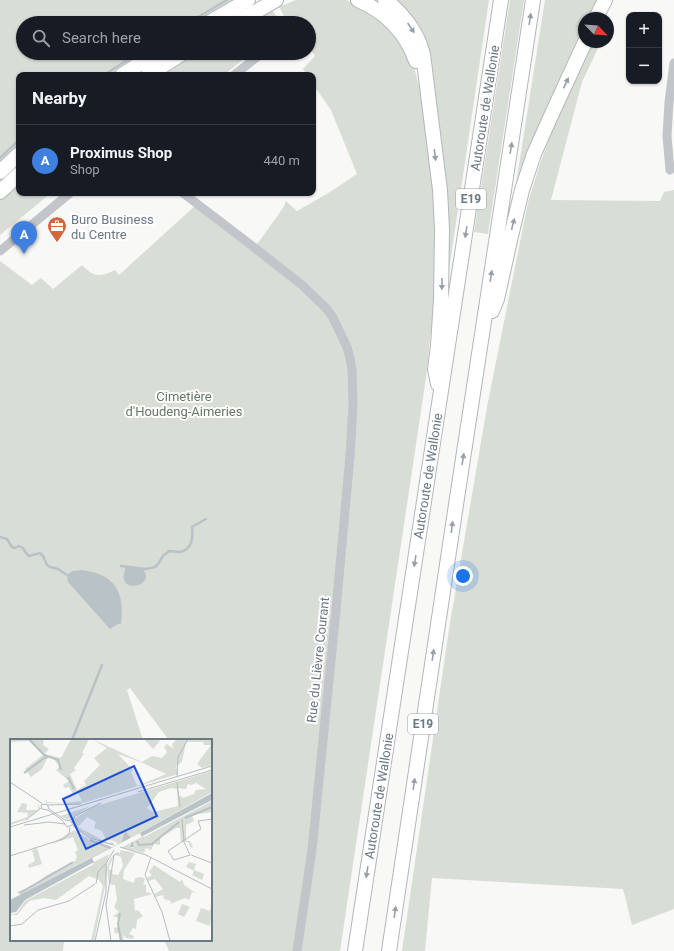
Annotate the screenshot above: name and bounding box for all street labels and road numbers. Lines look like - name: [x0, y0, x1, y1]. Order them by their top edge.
- street label: Autoroute de Wallonie: [468, 44, 502, 172]
- road number: E19: [456, 189, 486, 209]
- street label: Autoroute de Wallonie: [411, 412, 445, 540]
- street label: Rue du Lièvre Courant: [304, 596, 332, 724]
- road number: E19: [408, 714, 438, 734]
- street label: Autoroute de Wallonie: [362, 732, 396, 860]

